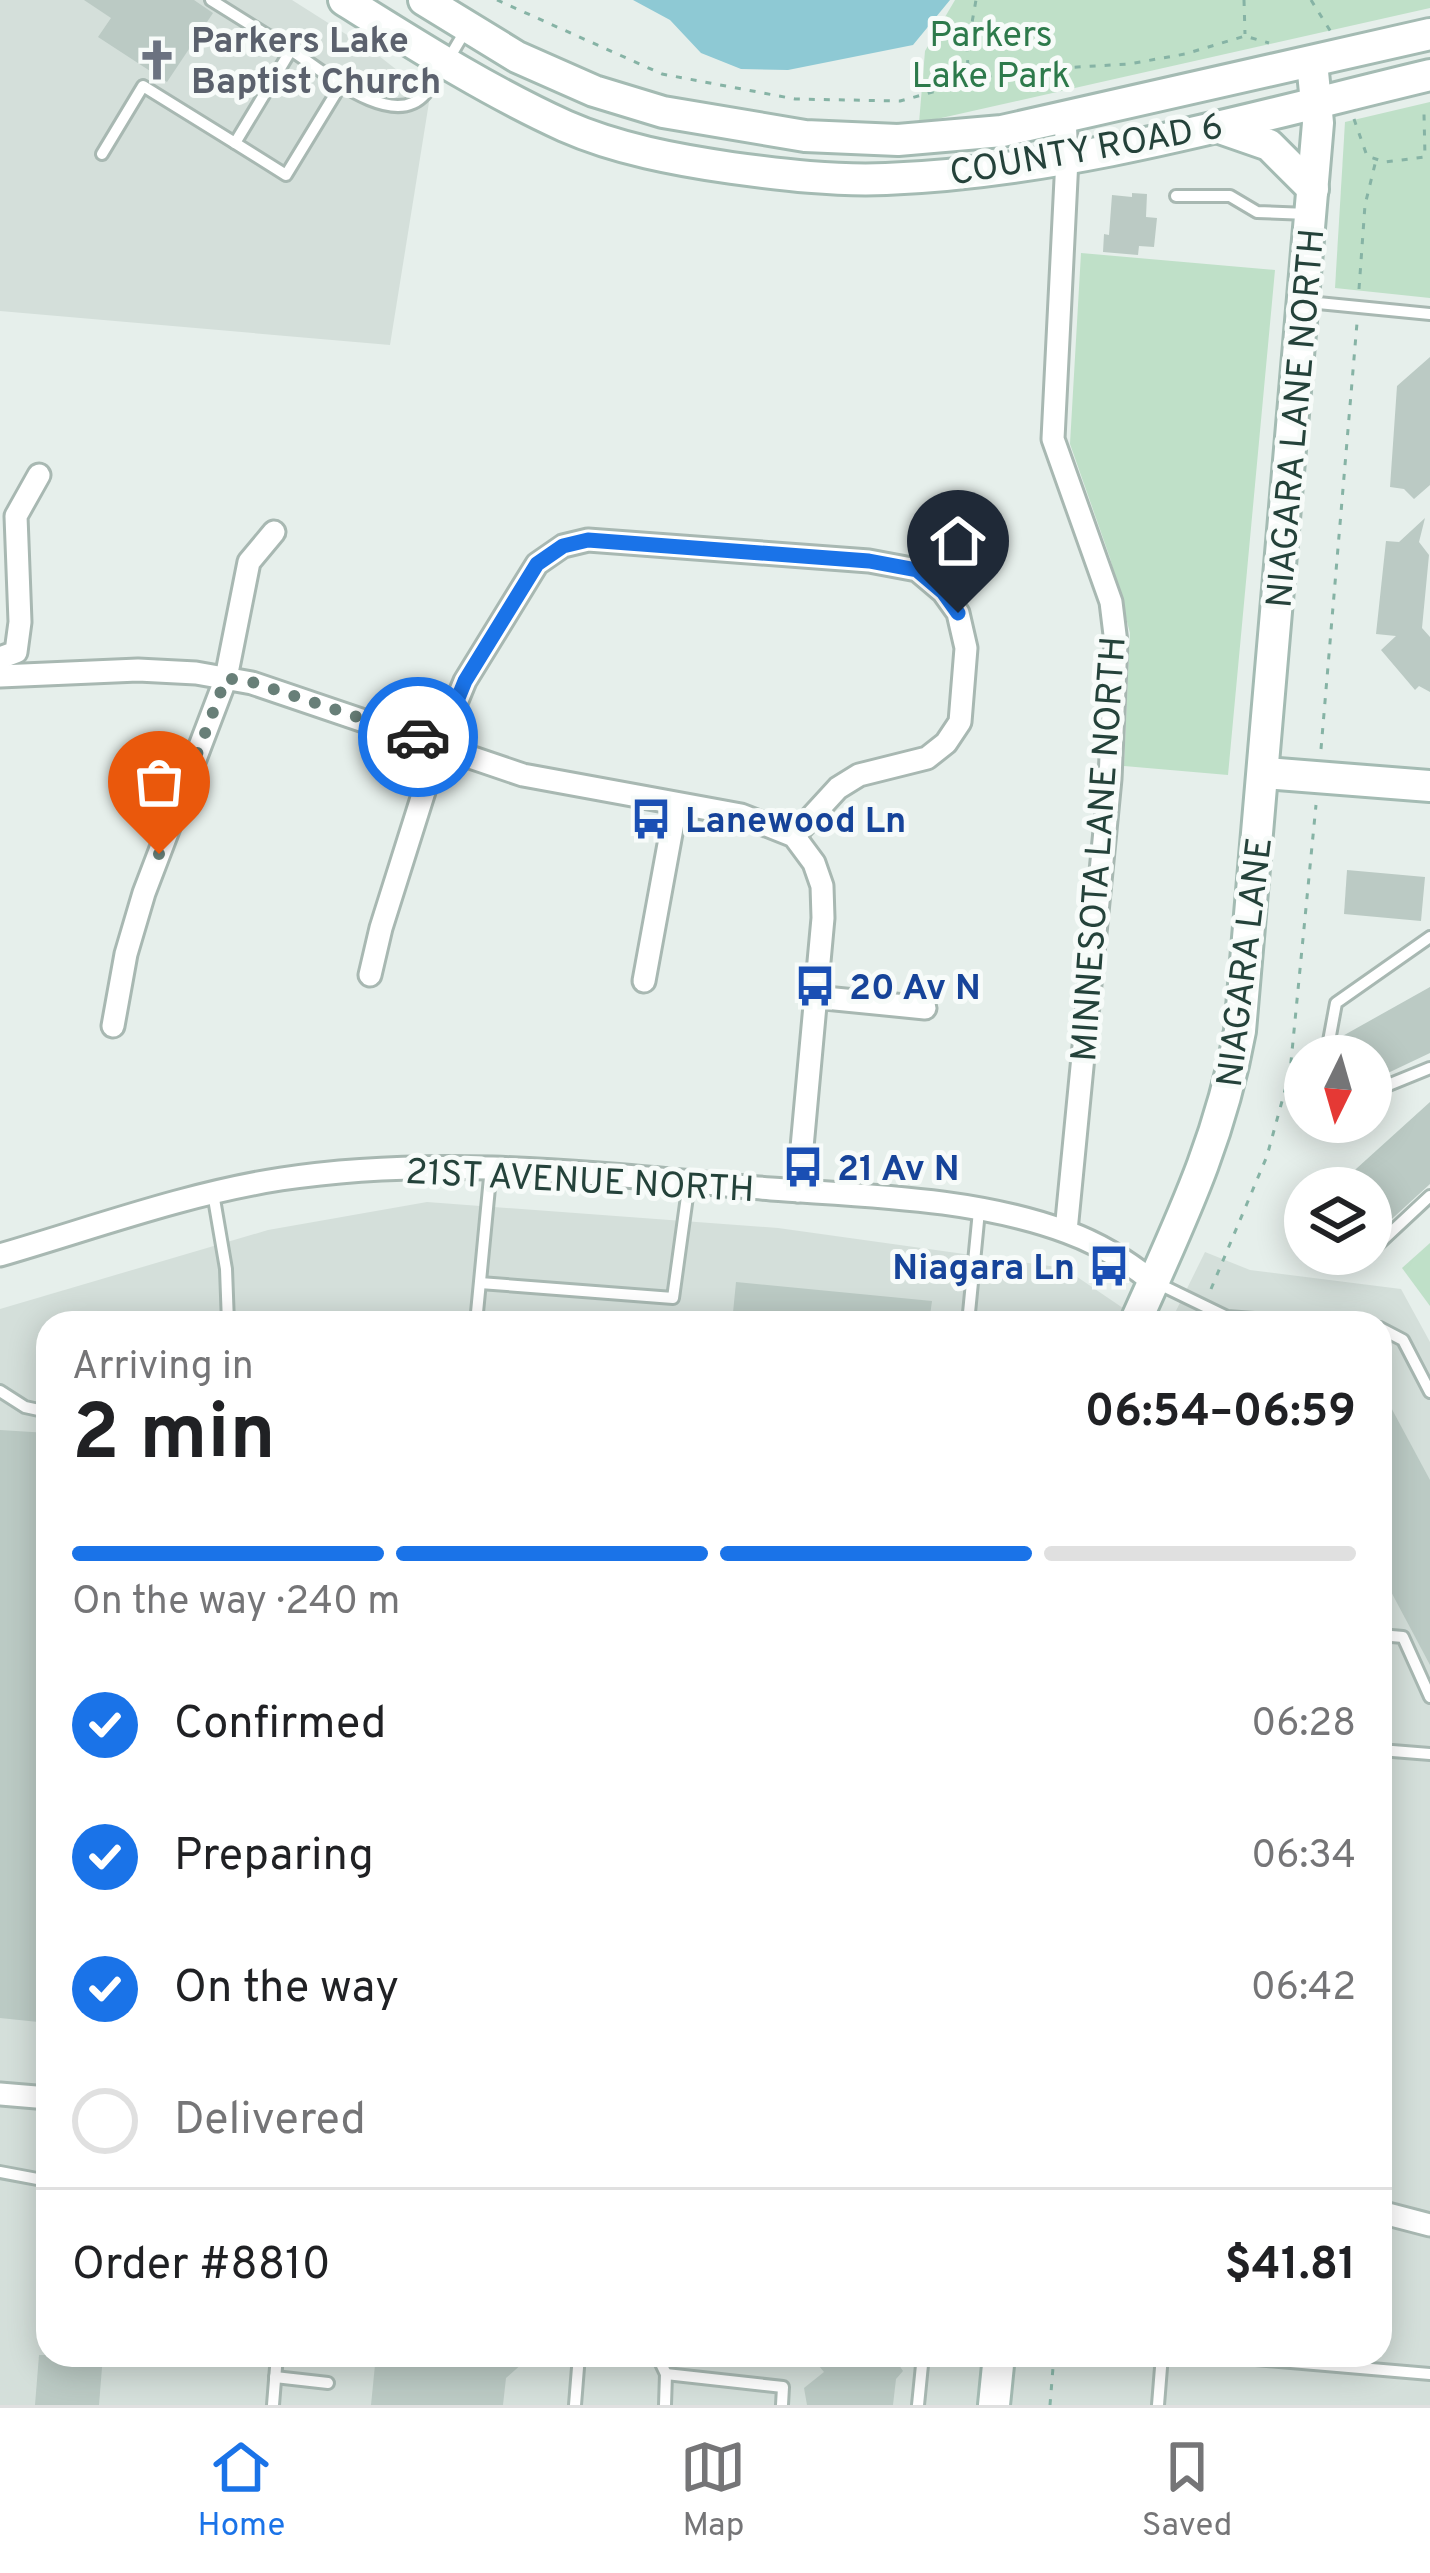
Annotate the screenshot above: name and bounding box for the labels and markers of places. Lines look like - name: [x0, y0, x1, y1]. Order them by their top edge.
- place label: Parkers Lake Baptist Church: [191, 20, 441, 107]
- church icon: Parkers Lake Baptist Church: [134, 37, 180, 83]
- pin: [907, 490, 1009, 613]
- pin: [108, 731, 210, 854]
- bus stop icon: Lanewood Ln: [628, 796, 674, 842]
- place label: Lanewood Ln: [685, 800, 906, 846]
- bus stop icon: 20 Av N: [792, 963, 838, 1009]
- place label: 20 Av N: [849, 967, 981, 1013]
- bus stop icon: 21 Av N: [780, 1144, 826, 1190]
- place label: 21 Av N: [837, 1148, 960, 1194]
- bus stop icon: Niagara Ln: [1086, 1243, 1132, 1289]
- place label: Niagara Ln: [892, 1247, 1075, 1293]

